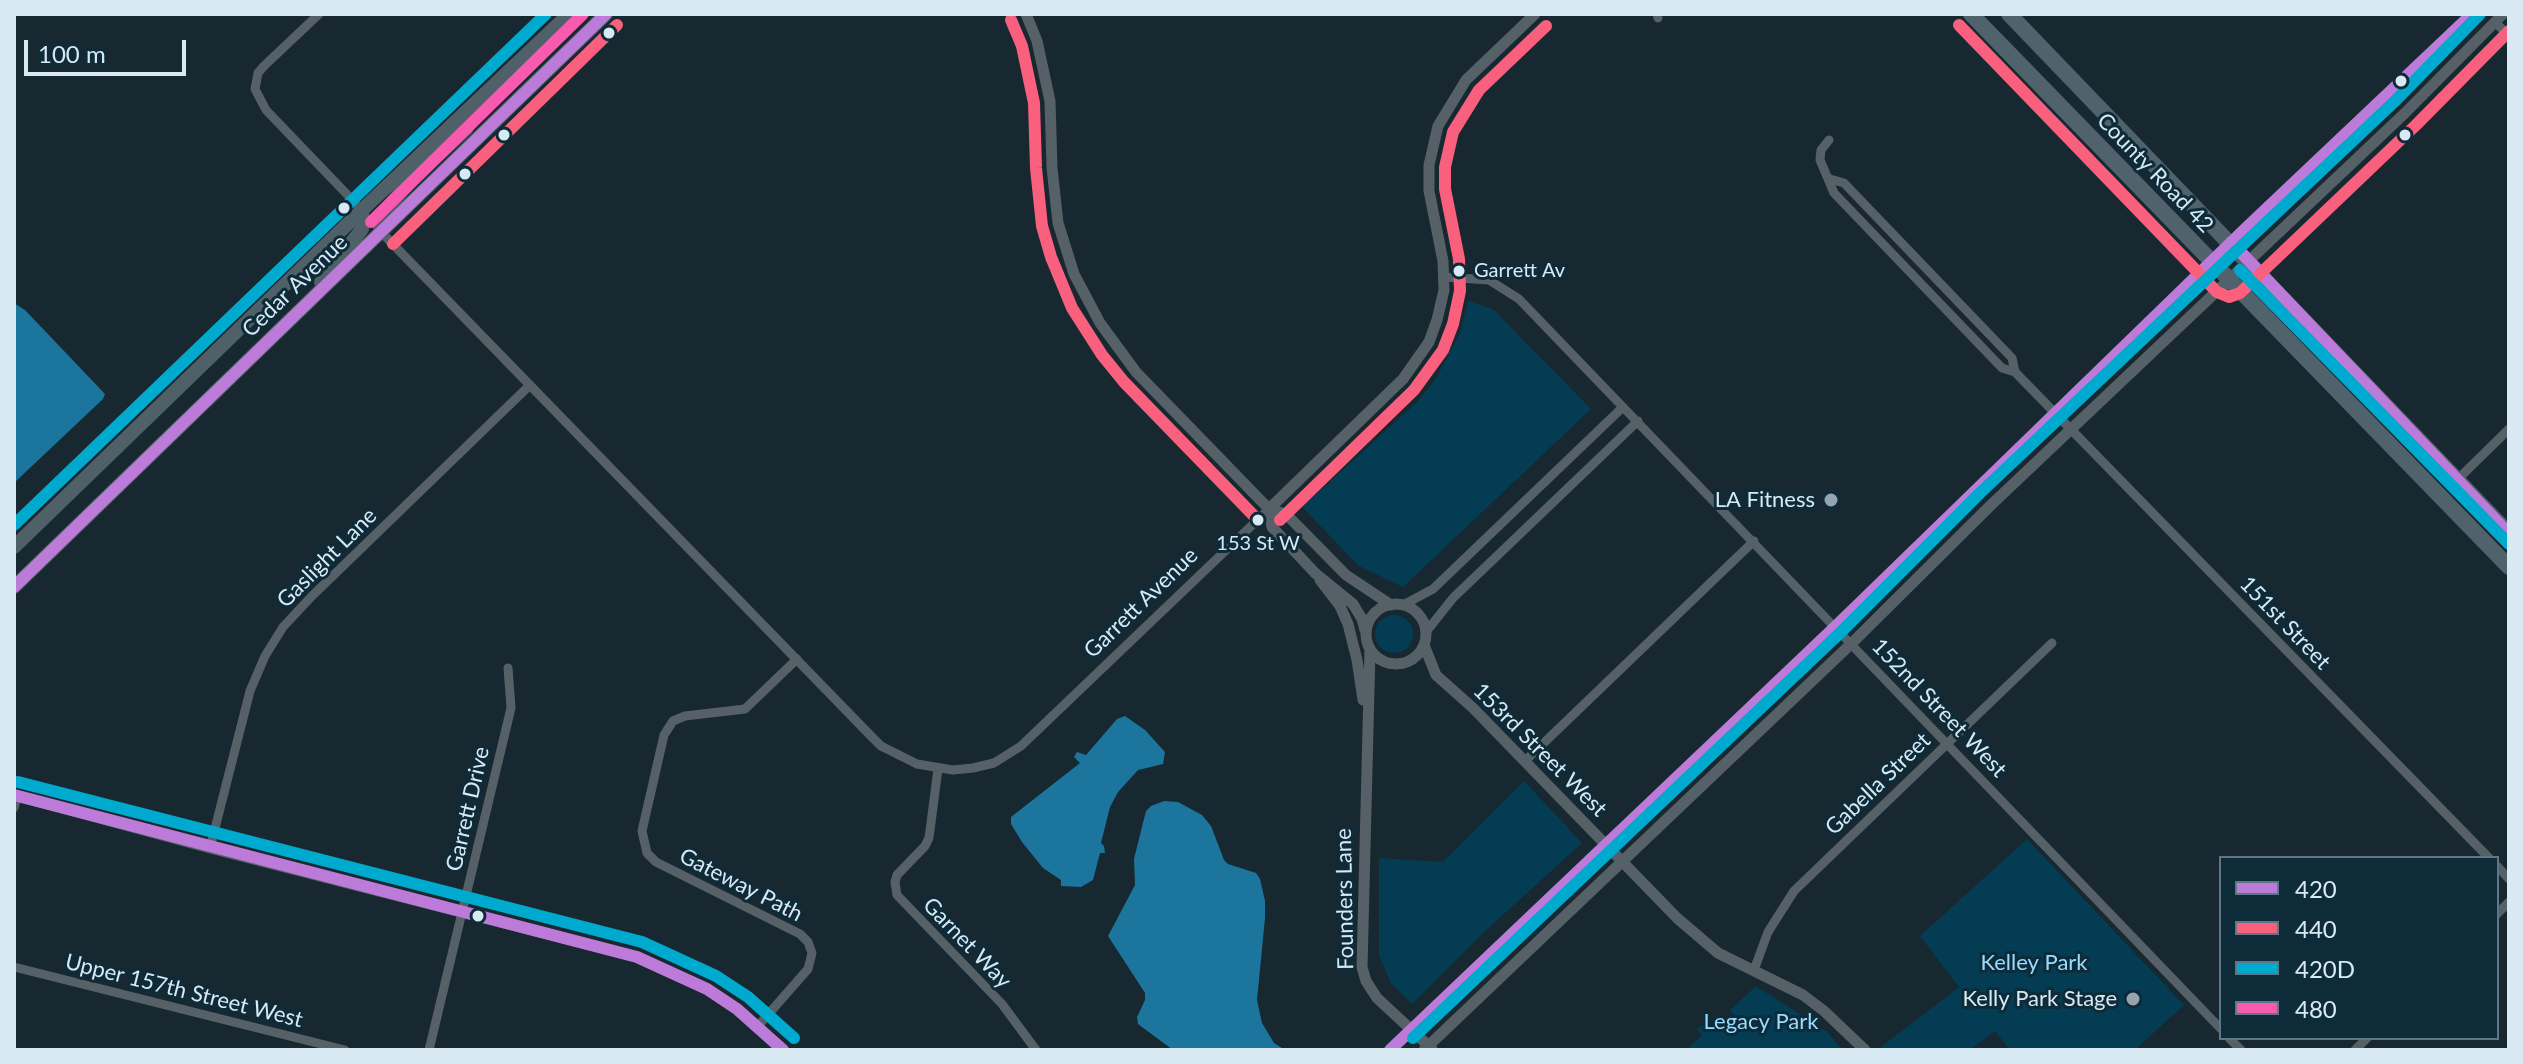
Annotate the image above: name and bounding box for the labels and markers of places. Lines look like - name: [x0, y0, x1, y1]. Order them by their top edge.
- unlabelled marker: [601, 25, 617, 41]
- unlabelled marker: [2393, 73, 2409, 89]
- unlabelled marker: [496, 127, 512, 143]
- unlabelled marker: [2397, 127, 2413, 143]
- unlabelled marker: [457, 166, 473, 182]
- unlabelled marker: [336, 200, 352, 216]
- place label: Garrett Av: [1474, 259, 1565, 283]
- marker: Garrett Av: [1451, 263, 1467, 279]
- place label: LA Fitness: [1715, 487, 1815, 513]
- marker: LA Fitness: [1822, 491, 1840, 509]
- marker: 153 St W: [1250, 512, 1266, 528]
- place label: 153 St W: [1216, 532, 1300, 556]
- unlabelled marker: [470, 908, 486, 924]
- place label: Kelly Park Stage: [1963, 986, 2117, 1012]
- marker: Kelly Park Stage: [2124, 990, 2142, 1008]

